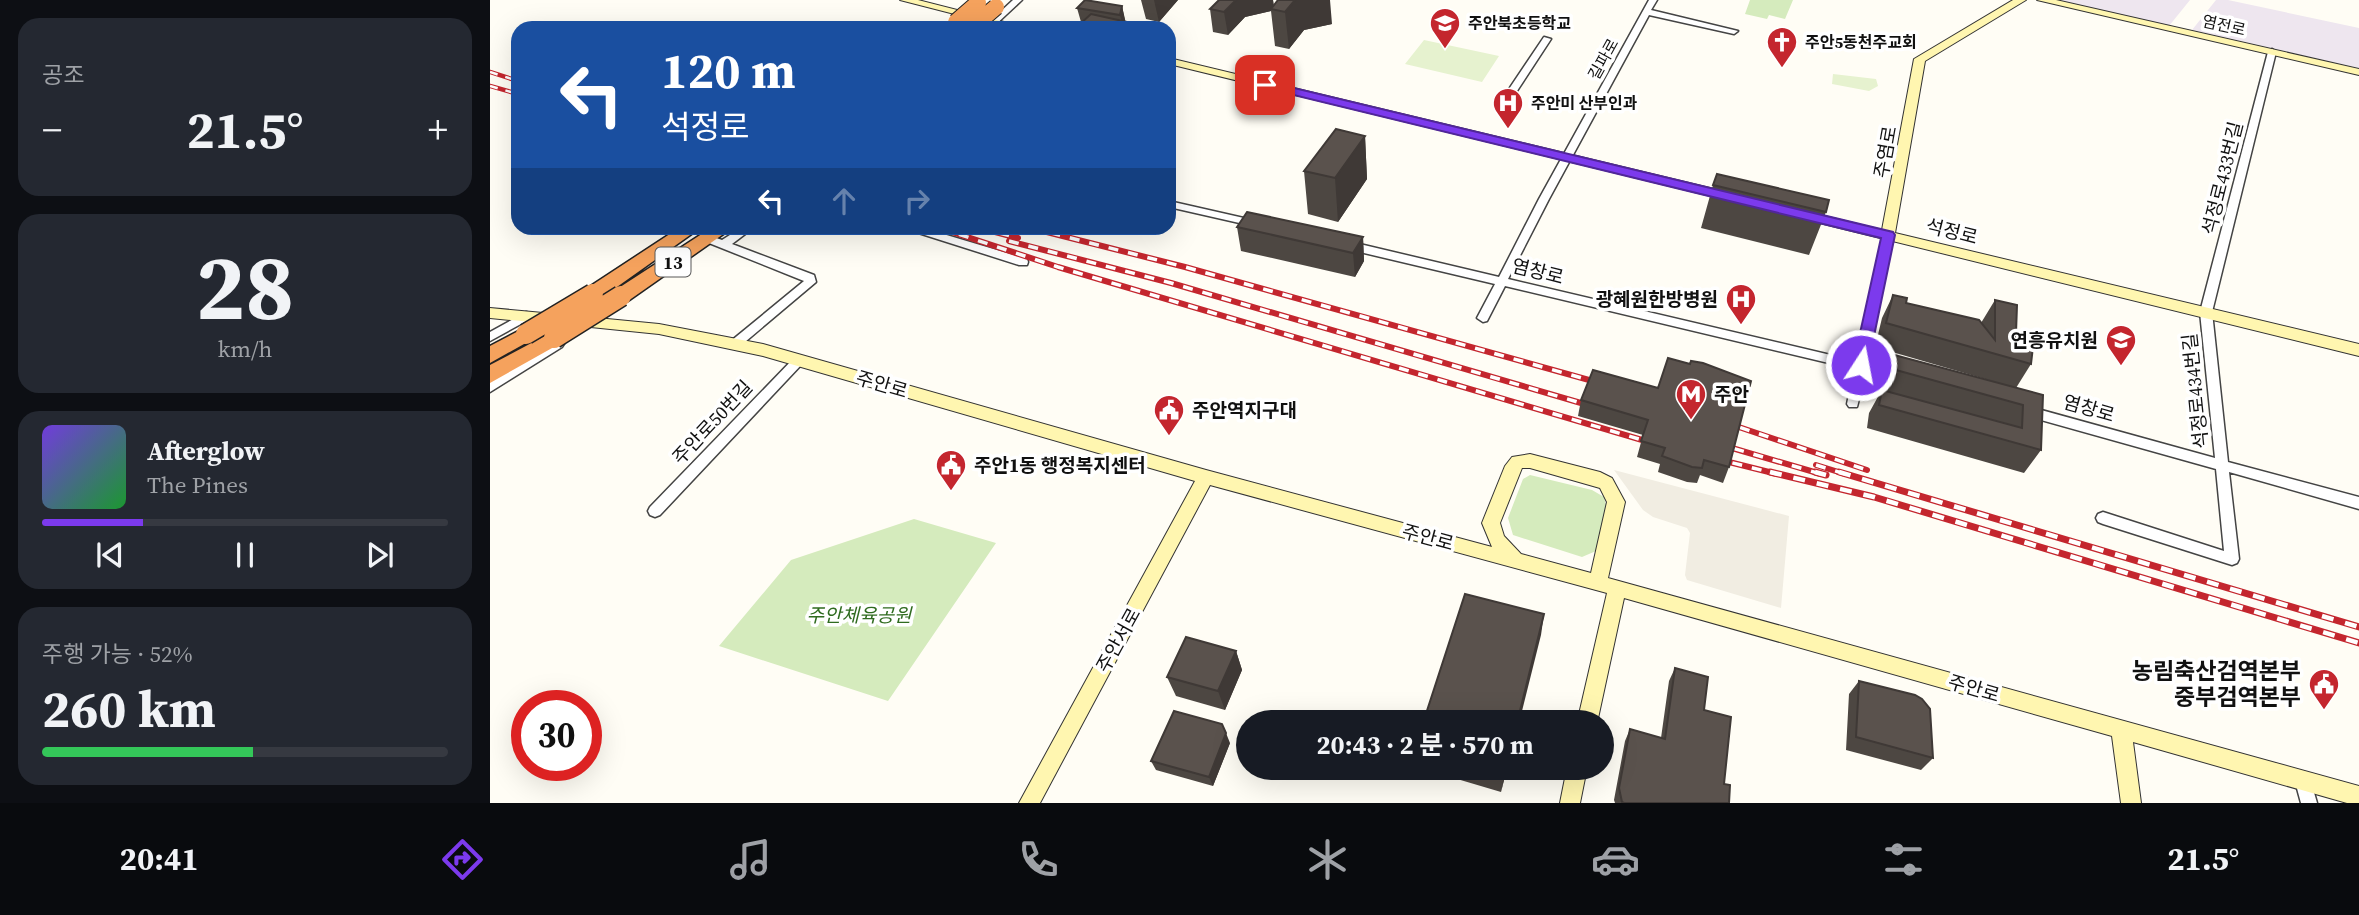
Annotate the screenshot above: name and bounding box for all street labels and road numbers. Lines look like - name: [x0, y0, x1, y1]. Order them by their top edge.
- street label: 염전로: [2200, 9, 2248, 41]
- street label: 길파로: [1583, 34, 1623, 84]
- street label: 석정로433번길: [2195, 119, 2249, 237]
- street label: 주염로: [1868, 124, 1902, 180]
- street label: 석정로: [1923, 212, 1981, 250]
- road number: 13: [656, 248, 690, 276]
- street label: 염창로: [1509, 252, 1567, 290]
- street label: 석정로434번길: [2176, 332, 2214, 450]
- street label: 주안로: [853, 364, 911, 404]
- street label: 주안로50번길: [666, 374, 758, 470]
- street label: 염창로: [2060, 388, 2118, 428]
- street label: 주안로: [1399, 518, 1457, 556]
- street label: 주안서로: [1090, 603, 1146, 677]
- street label: 주안로: [1945, 668, 2003, 708]

